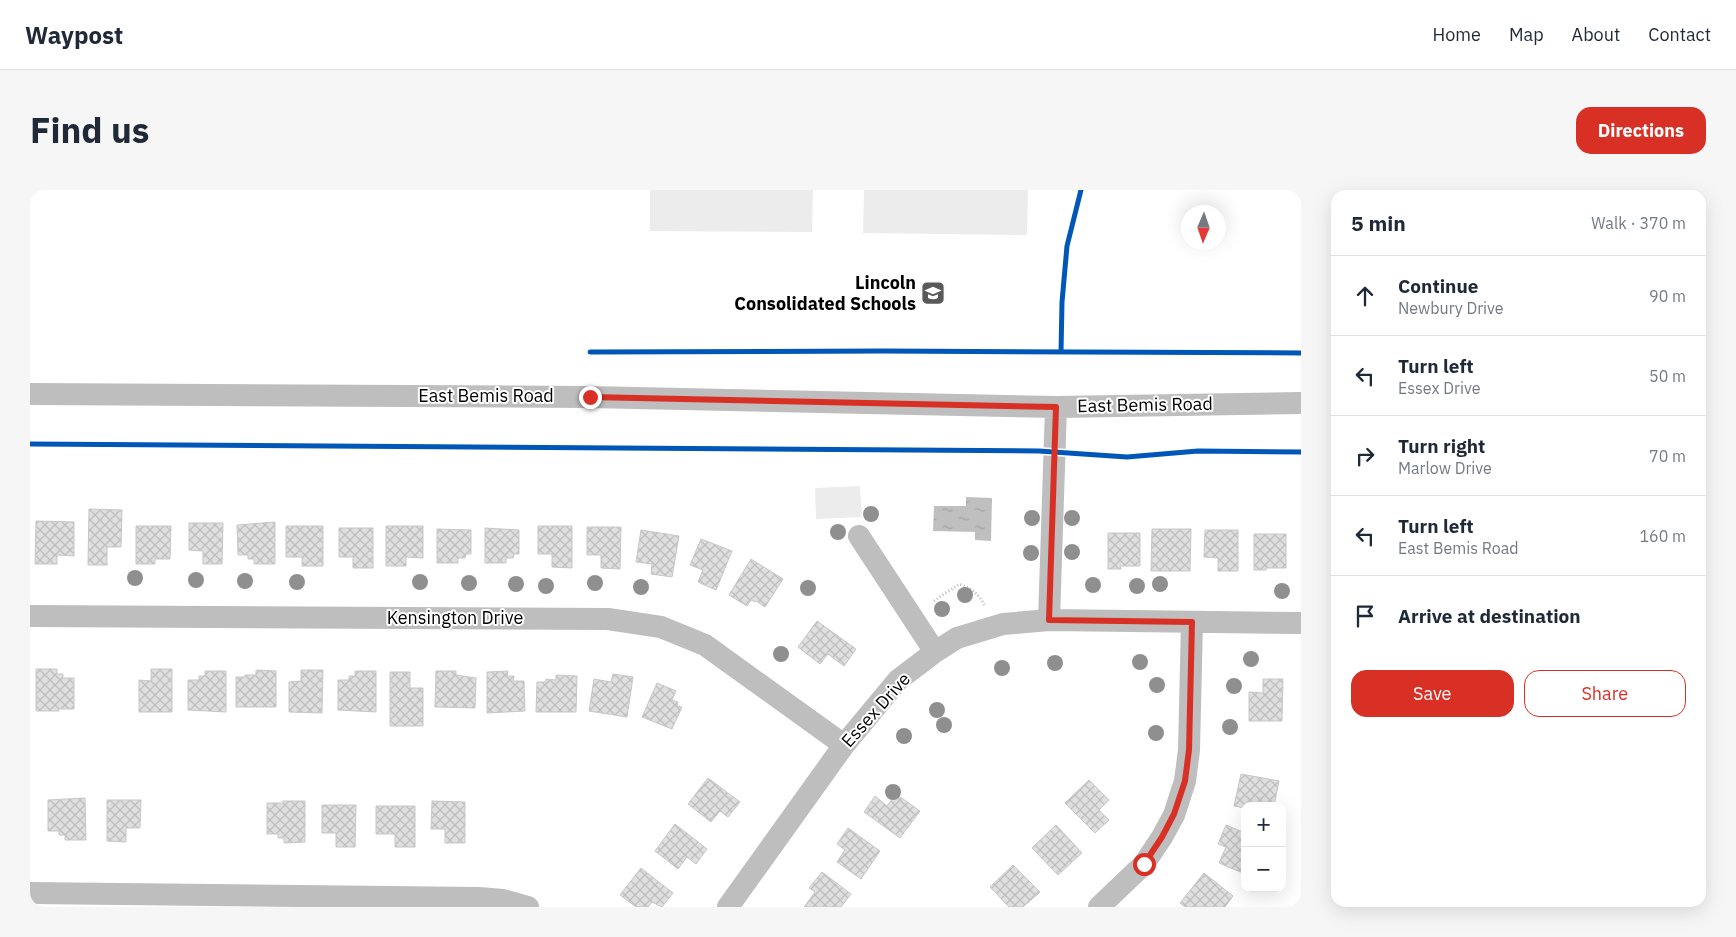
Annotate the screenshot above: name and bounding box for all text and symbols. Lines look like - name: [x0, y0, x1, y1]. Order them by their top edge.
- text: Waypost: [25, 19, 123, 51]
- text: Home: [1433, 23, 1481, 46]
- text: Map: [1509, 23, 1544, 46]
- text: About: [1572, 23, 1620, 46]
- text: Contact: [1648, 23, 1711, 46]
- text: Find us: [30, 107, 149, 153]
- button: Directions: [1576, 107, 1706, 154]
- north arrow: [1181, 205, 1226, 250]
- text: 5 min: [1351, 209, 1406, 237]
- text: Walk · 370 m: [1591, 213, 1686, 233]
- place label: Lincoln Consolidated Schools: [734, 271, 916, 315]
- text: Continue: [1398, 274, 1478, 298]
- school or university icon: Lincoln Consolidated Schools: [920, 280, 946, 306]
- icon: ahead: [1351, 282, 1379, 310]
- text: 90 m: [1649, 286, 1686, 306]
- text: Newbury Drive: [1398, 298, 1504, 318]
- text: Turn left: [1398, 354, 1474, 378]
- icon: left: [1351, 362, 1379, 390]
- text: 50 m: [1649, 366, 1686, 386]
- text: Essex Drive: [1398, 378, 1480, 398]
- street label: East Bemis Road: [418, 384, 554, 407]
- route end: [579, 386, 602, 409]
- street label: East Bemis Road: [1077, 392, 1213, 417]
- text: Turn right: [1398, 434, 1485, 458]
- icon: right: [1351, 442, 1379, 470]
- text: 70 m: [1649, 446, 1686, 466]
- text: Marlow Drive: [1398, 458, 1492, 478]
- text: Turn left: [1398, 514, 1474, 538]
- icon: left: [1351, 522, 1379, 550]
- text: 160 m: [1639, 526, 1686, 546]
- text: East Bemis Road: [1398, 538, 1519, 558]
- icon: arrive: [1351, 602, 1379, 630]
- text: Arrive at destination: [1398, 604, 1581, 628]
- street label: Kensington Drive: [387, 606, 523, 629]
- street label: Essex Drive: [836, 667, 915, 752]
- button: Save: [1351, 670, 1514, 717]
- button: Share: [1524, 670, 1686, 717]
- map controls: [1241, 802, 1286, 892]
- button: +: [1241, 802, 1286, 847]
- button: −: [1241, 847, 1286, 892]
- route start: [1133, 853, 1156, 876]

